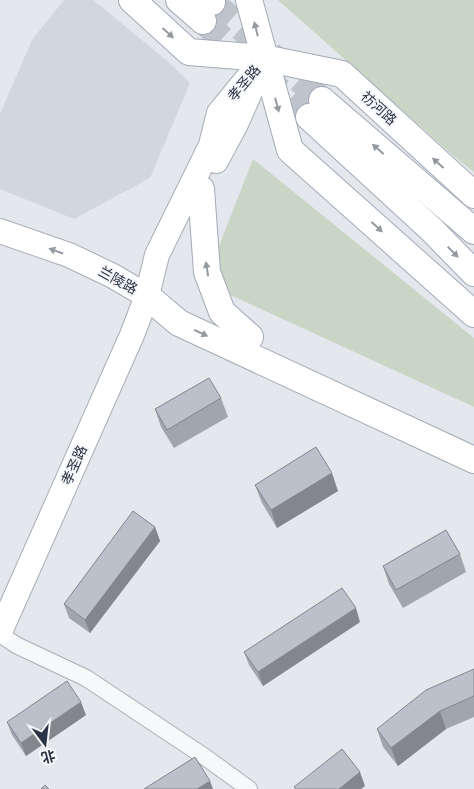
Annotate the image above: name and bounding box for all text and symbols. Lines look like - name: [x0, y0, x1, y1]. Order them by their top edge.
- one-way arrow: [252, 22, 260, 37]
- one-way arrow: [161, 27, 173, 39]
- street label: 孝圣路: [224, 62, 264, 104]
- street label: 祊河路: [358, 88, 400, 128]
- one-way arrow: [273, 98, 281, 113]
- one-way arrow: [372, 143, 384, 155]
- one-way arrow: [432, 157, 444, 168]
- one-way arrow: [370, 221, 382, 233]
- one-way arrow: [447, 245, 459, 257]
- one-way arrow: [49, 247, 64, 254]
- one-way arrow: [203, 260, 211, 276]
- street label: 兰陵路: [96, 263, 140, 297]
- one-way arrow: [194, 330, 208, 338]
- street label: 孝圣路: [58, 443, 90, 487]
- north arrow: [20, 719, 70, 769]
- text: 北: [40, 747, 57, 766]

